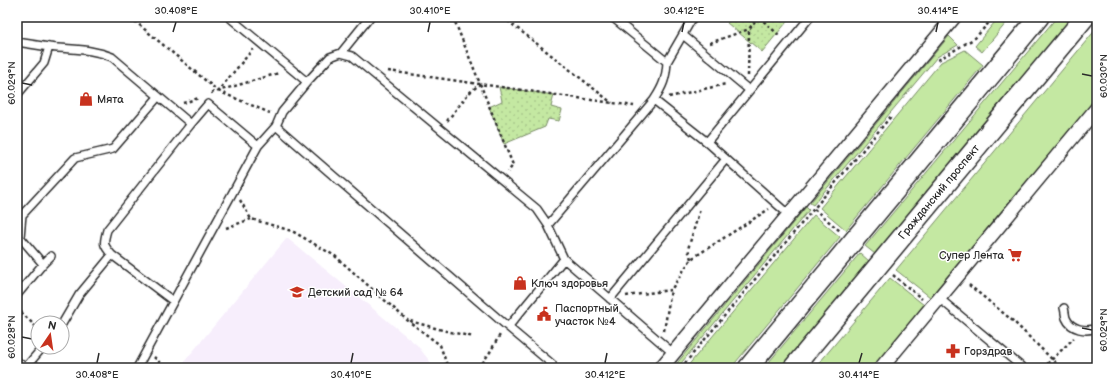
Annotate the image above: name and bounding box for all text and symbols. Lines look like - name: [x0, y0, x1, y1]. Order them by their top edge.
- text: 30.408°E: [155, 5, 198, 17]
- text: 30.410°E: [409, 5, 451, 17]
- text: 30.412°E: [664, 5, 705, 17]
- text: 30.414°E: [918, 5, 959, 17]
- text: 60.030°N: [1098, 54, 1110, 98]
- text: 60.029°N: [6, 61, 18, 105]
- shop icon: Мята: [78, 91, 94, 107]
- place label: Мята: [97, 93, 124, 106]
- street label: Гражданский проспект: [896, 142, 982, 242]
- supermarket icon: Супер Лента: [1007, 247, 1023, 263]
- place label: Супер Лента: [939, 249, 1004, 262]
- shop icon: Ключ здоровья: [512, 275, 528, 291]
- place label: Ключ здоровья: [531, 277, 608, 290]
- school or university icon: Детский сад № 64: [289, 284, 305, 300]
- place label: Детский сад № 64: [308, 286, 404, 299]
- place label: Паспортный участок №4: [555, 302, 619, 328]
- public building icon: Паспортный участок №4: [536, 306, 552, 322]
- text: 60.029°N: [1098, 308, 1110, 352]
- text: 60.028°N: [6, 315, 18, 359]
- north arrow: [30, 315, 70, 355]
- text: N: [47, 318, 58, 333]
- pharmacy icon: Горздрав: [945, 343, 961, 359]
- place label: Горздрав: [964, 345, 1013, 358]
- text: 30.408°E: [76, 369, 119, 381]
- text: 30.410°E: [330, 369, 372, 381]
- text: 30.412°E: [585, 369, 626, 381]
- text: 30.414°E: [839, 369, 880, 381]

